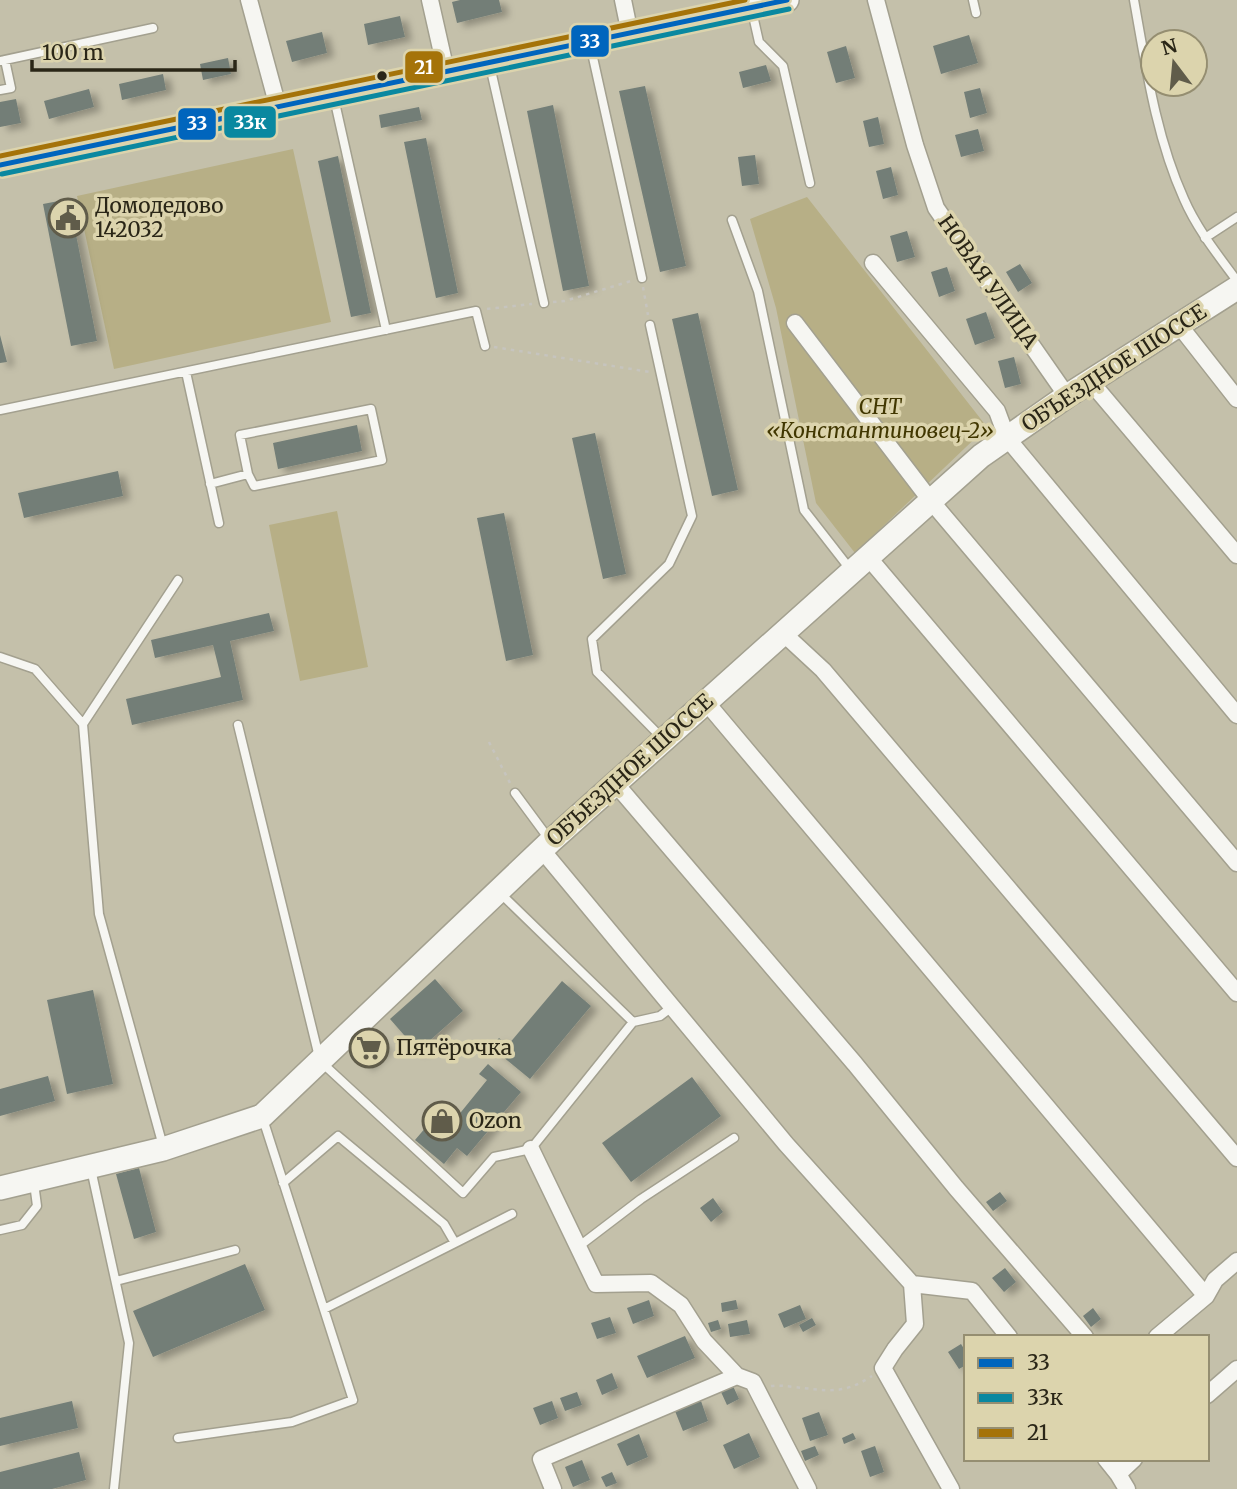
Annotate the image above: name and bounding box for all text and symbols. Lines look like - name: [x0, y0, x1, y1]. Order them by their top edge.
- line badge: 33: [570, 24, 610, 58]
- scale bar: [32, 28, 234, 72]
- north arrow: [1139, 28, 1209, 98]
- text: 33: [580, 29, 600, 53]
- text: N: [1159, 33, 1180, 60]
- text: 100 m: [42, 39, 104, 66]
- line badge: 21: [404, 50, 444, 84]
- text: 21: [414, 55, 434, 79]
- unlabelled marker: [375, 69, 389, 83]
- line badge: 33к: [223, 105, 277, 139]
- line badge: 33: [177, 107, 217, 141]
- text: 33к: [233, 110, 267, 134]
- text: 33: [187, 111, 207, 135]
- place label: Домодедово 142032: [95, 192, 224, 243]
- public building icon: Домодедово 142032: [47, 197, 89, 239]
- street label: НОВАЯ УЛИЦА: [932, 210, 1045, 354]
- street label: ОБЪЕЗДНОЕ ШОССЕ: [1016, 297, 1212, 437]
- park label: СНТ «Константиновец-2»: [766, 393, 994, 444]
- street label: ОБЪЕЗДНОЕ ШОССЕ: [541, 687, 719, 852]
- supermarket icon: Пятёрочка: [348, 1027, 390, 1069]
- place label: Пятёрочка: [396, 1034, 512, 1061]
- shop icon: Ozon: [421, 1100, 463, 1142]
- place label: Ozon: [469, 1107, 522, 1134]
- legend: [964, 1335, 1209, 1461]
- text: 33: [1027, 1349, 1050, 1376]
- text: 33к: [1027, 1384, 1063, 1411]
- text: 21: [1027, 1419, 1048, 1446]

